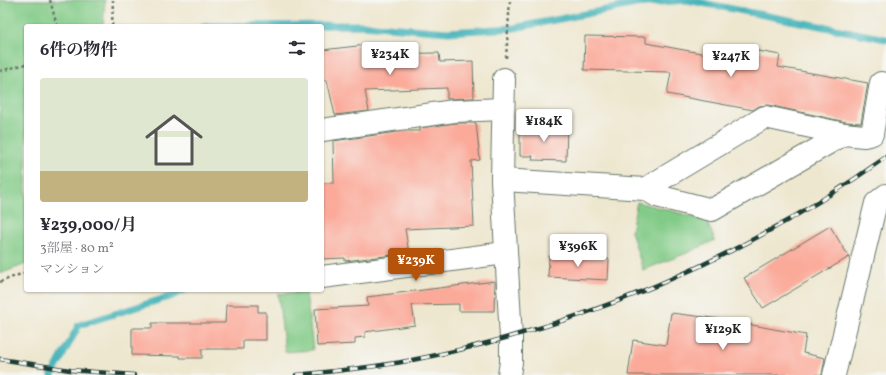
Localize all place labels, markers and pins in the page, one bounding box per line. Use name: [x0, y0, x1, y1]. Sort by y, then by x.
pin: ¥234K: [362, 42, 418, 76]
pin: ¥247K: [703, 44, 759, 78]
pin: ¥184K: [516, 109, 572, 143]
pin: ¥396K: [550, 234, 606, 268]
pin: ¥239K: [388, 248, 444, 282]
pin: ¥129K: [695, 317, 751, 351]

